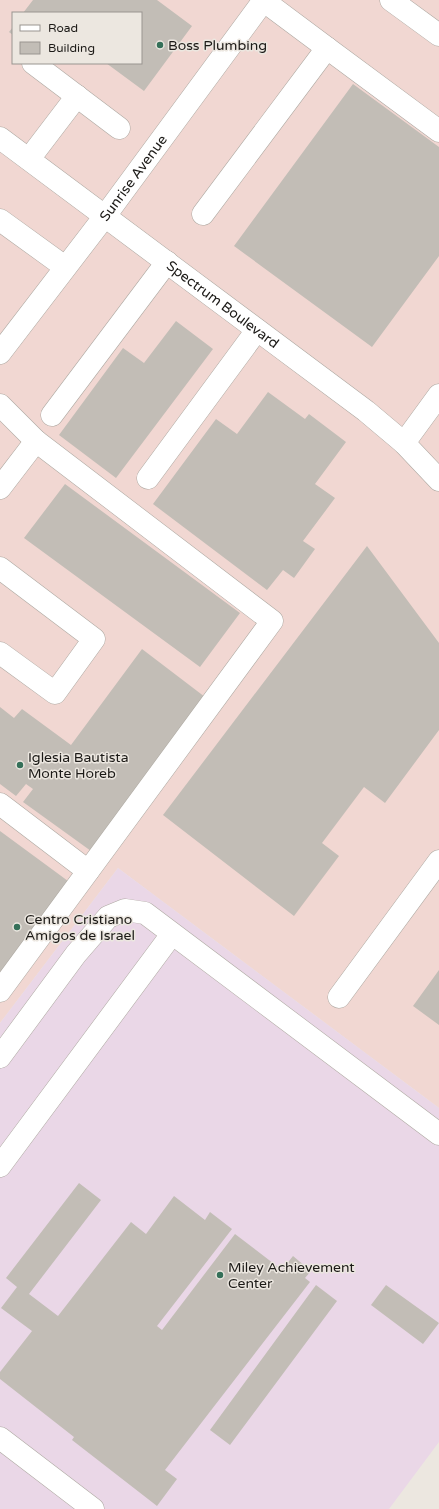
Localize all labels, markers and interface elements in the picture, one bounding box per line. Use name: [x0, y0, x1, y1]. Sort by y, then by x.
legend: [12, 12, 142, 64]
text: Road: [48, 21, 78, 35]
place label: Boss Plumbing: [168, 37, 267, 54]
marker: Boss Plumbing: [155, 40, 165, 50]
text: Building: [48, 41, 95, 55]
street label: Sunrise Avenue: [96, 131, 170, 224]
street label: Spectrum Boulevard: [163, 257, 282, 352]
place label: Iglesia Bautista Monte Horeb: [28, 749, 129, 782]
marker: Iglesia Bautista Monte Horeb: [15, 760, 25, 770]
place label: Centro Cristiano Amigos de Israel: [25, 911, 135, 944]
marker: Centro Cristiano Amigos de Israel: [12, 922, 22, 932]
place label: Miley Achievement Center: [228, 1259, 355, 1292]
marker: Miley Achievement Center: [215, 1270, 225, 1280]

